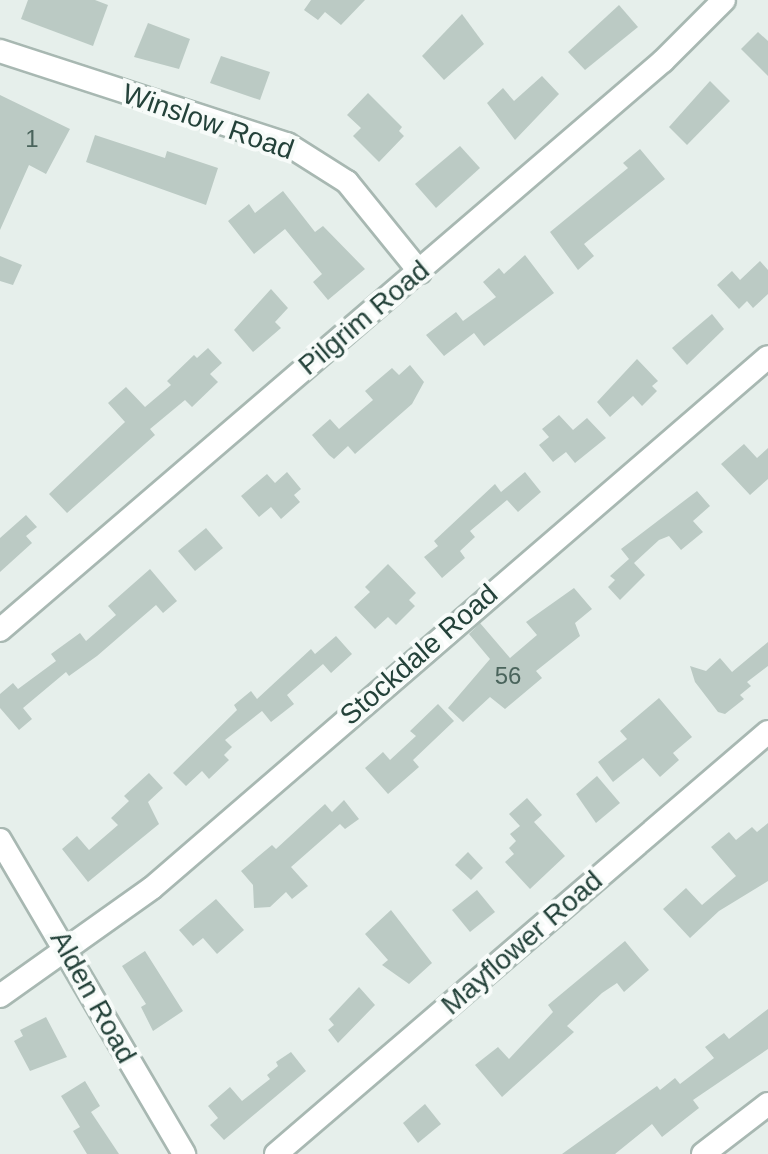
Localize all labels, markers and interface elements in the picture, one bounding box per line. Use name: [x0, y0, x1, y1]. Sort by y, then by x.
street label: Winslow Road: [118, 77, 298, 167]
house number: 1: [25, 125, 39, 153]
street label: Pilgrim Road: [292, 254, 436, 382]
street label: Stockdale Road: [333, 577, 505, 733]
house number: 56: [495, 662, 521, 690]
street label: Mayflower Road: [435, 864, 609, 1022]
street label: Alden Road: [43, 925, 143, 1069]

